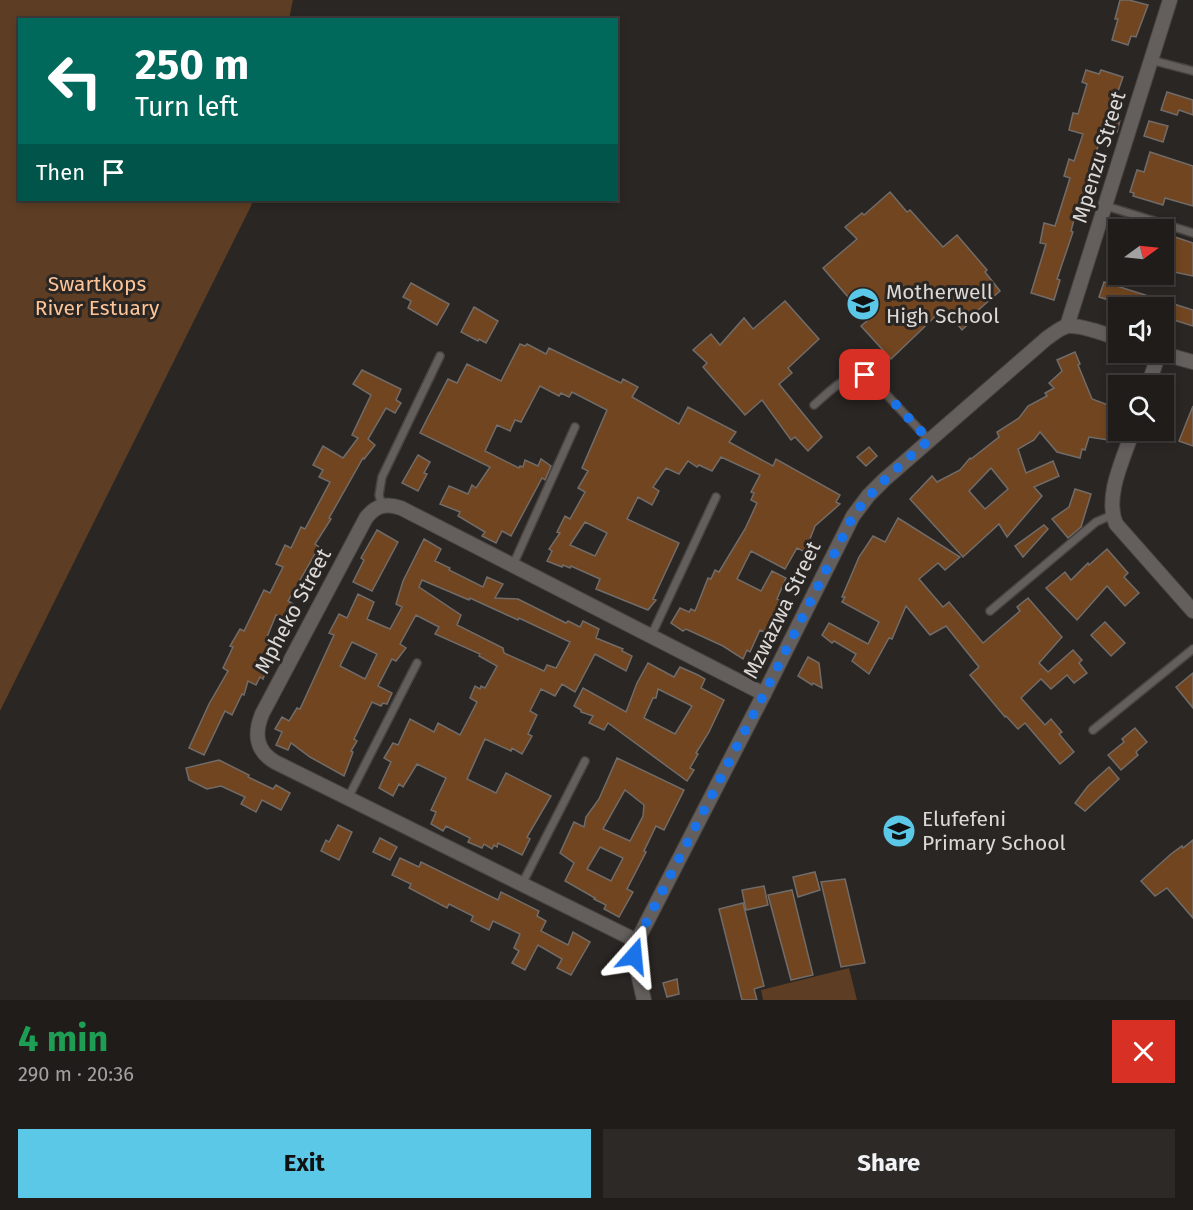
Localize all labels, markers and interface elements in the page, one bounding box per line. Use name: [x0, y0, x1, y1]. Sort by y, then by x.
text: 250 m: [135, 40, 249, 90]
icon: left: [36, 42, 114, 120]
street label: Mpenzu Street: [1067, 88, 1131, 226]
text: Turn left: [135, 91, 238, 123]
icon: arrive: [97, 156, 130, 189]
text: Then: [36, 159, 85, 186]
north arrow: [1108, 219, 1174, 285]
map controls: [1108, 219, 1174, 441]
park label: Swartkops River Estuary: [35, 271, 160, 321]
place label: Motherwell High School: [886, 279, 999, 329]
school or university icon: Motherwell High School: [845, 286, 881, 322]
button: sound: [1108, 297, 1174, 363]
pin: [839, 349, 890, 400]
icon: arrive: [848, 358, 881, 391]
button: search: [1108, 375, 1174, 441]
street label: Mzwazwa Street: [738, 537, 827, 683]
street label: Mpheko Street: [249, 544, 337, 678]
place label: Elufefeni Primary School: [922, 806, 1066, 856]
school or university icon: Elufefeni Primary School: [881, 813, 917, 849]
position arrow: [602, 924, 666, 988]
text: 4 min: [18, 1017, 108, 1061]
button: close: [1112, 1020, 1175, 1083]
text: 290 m · 20:36: [18, 1062, 134, 1086]
button: Exit: [18, 1129, 591, 1198]
button: Share: [603, 1129, 1175, 1198]

